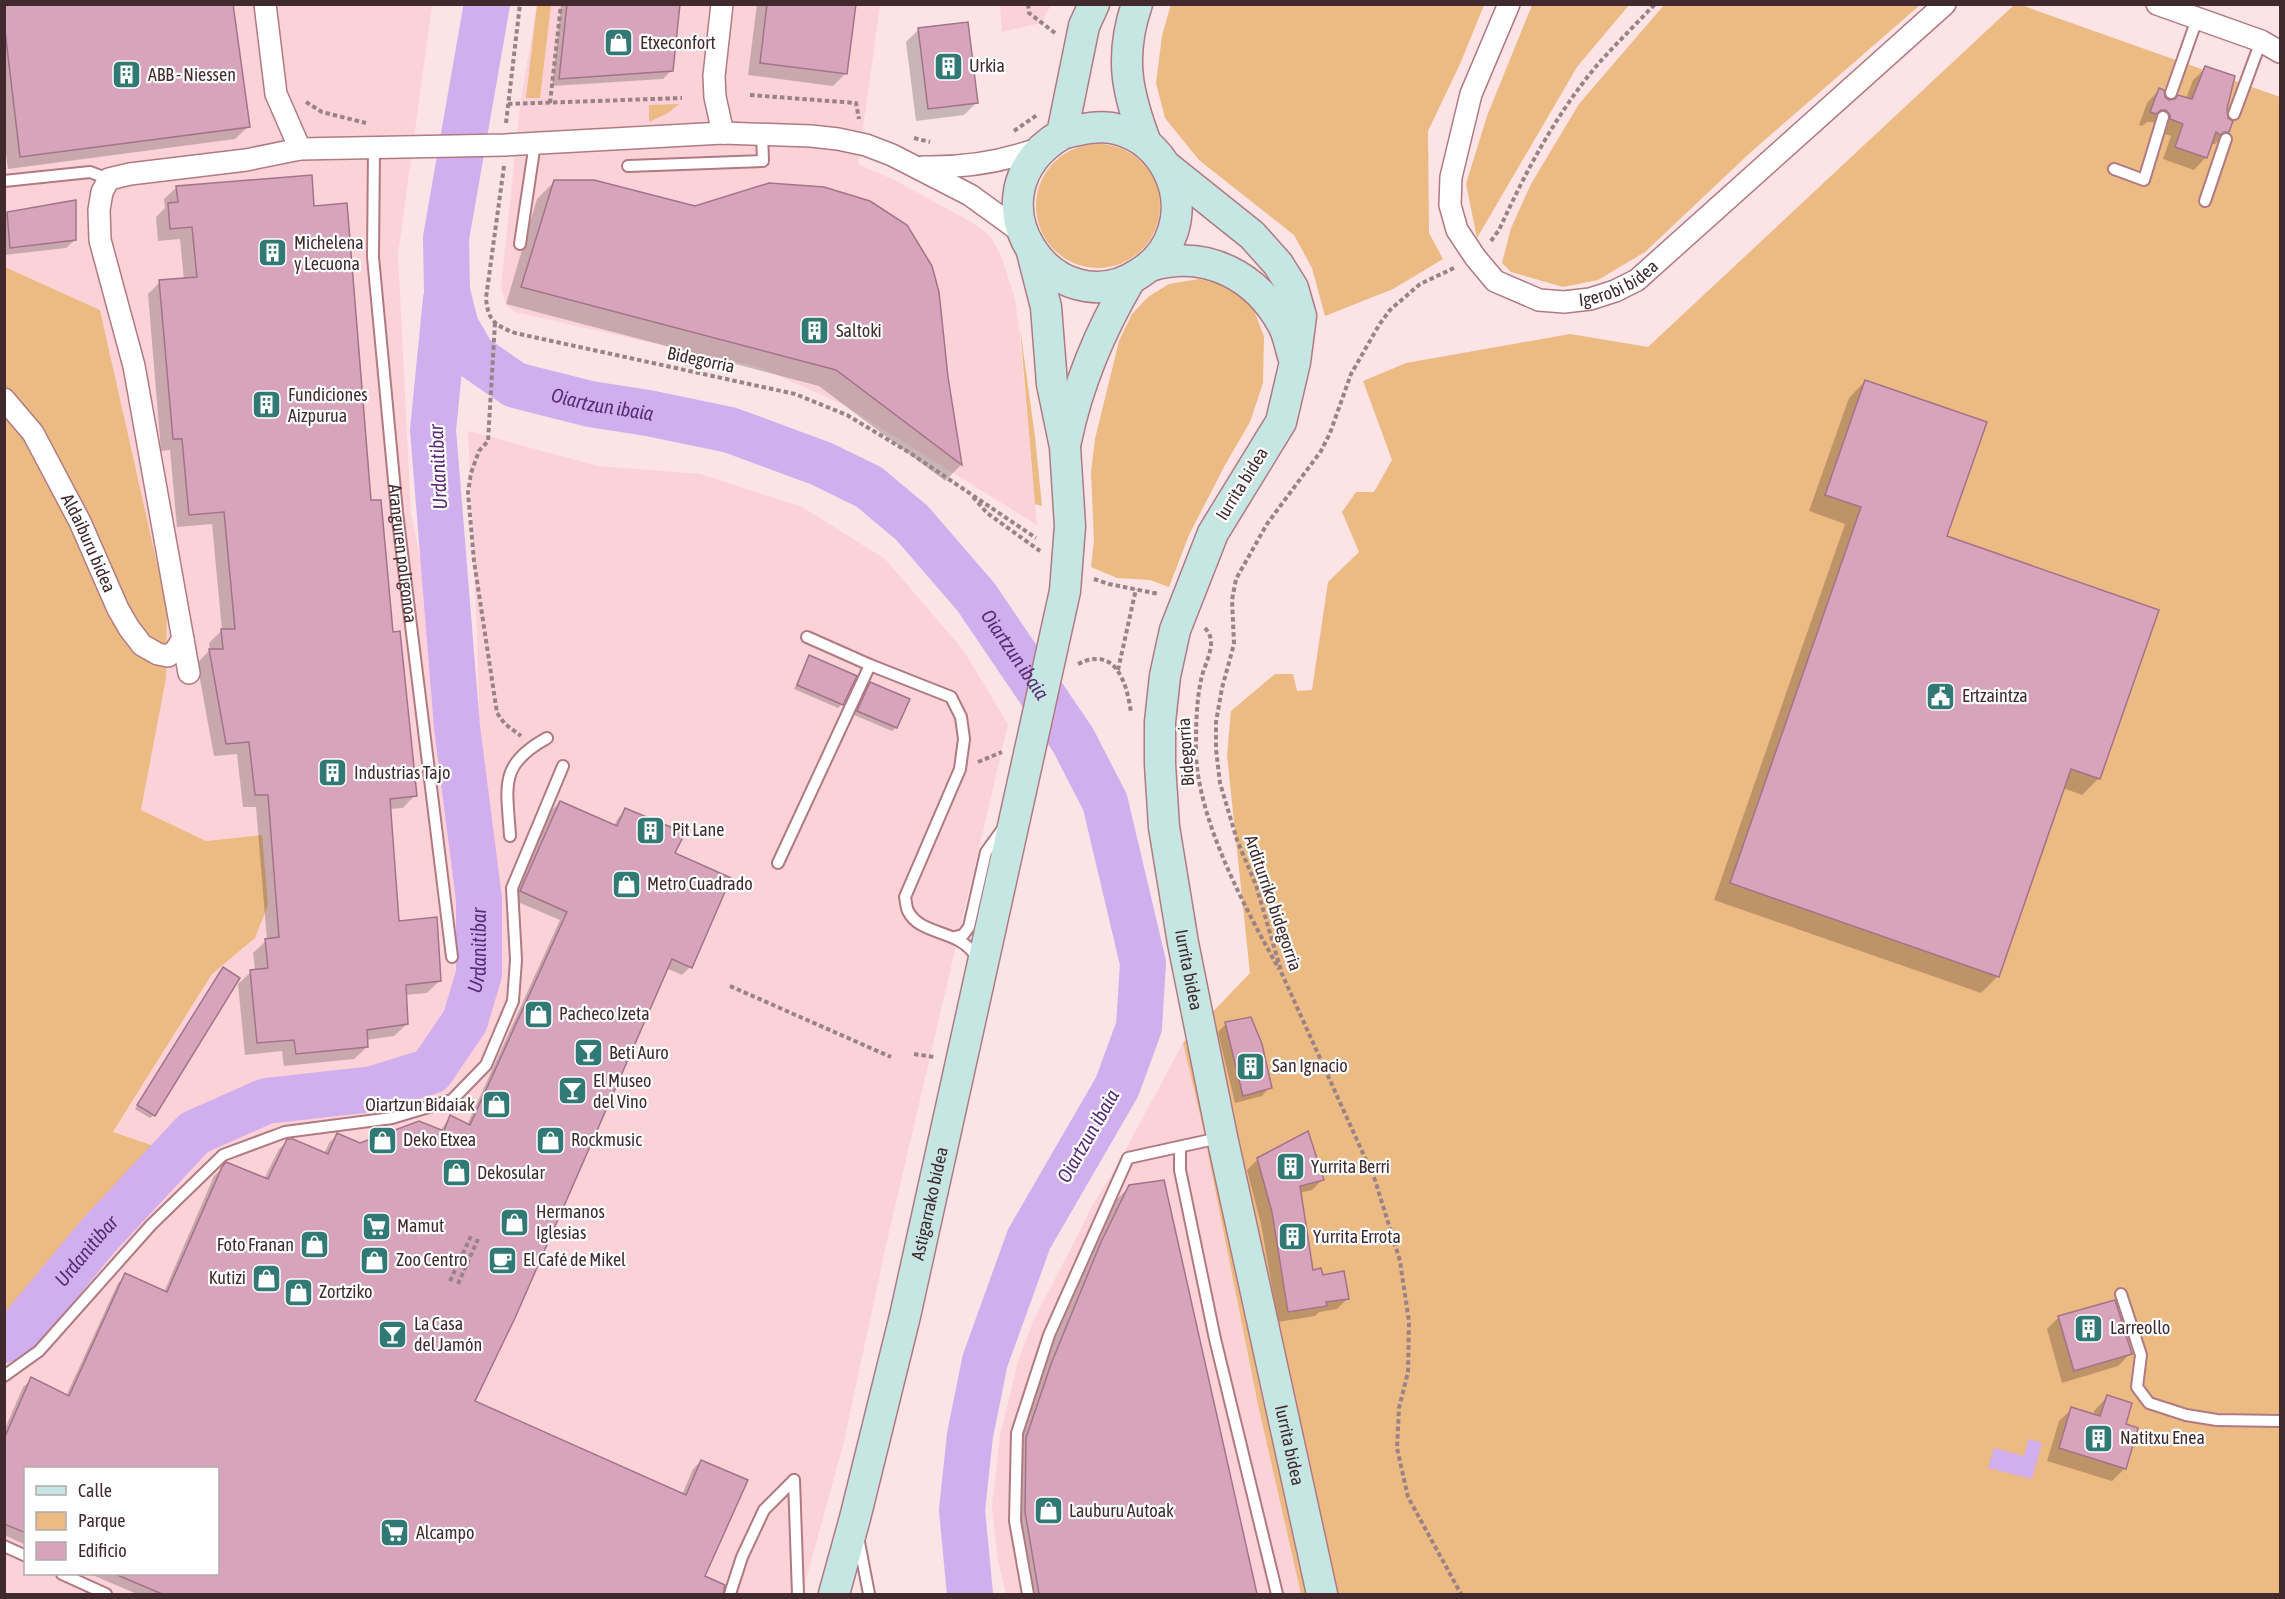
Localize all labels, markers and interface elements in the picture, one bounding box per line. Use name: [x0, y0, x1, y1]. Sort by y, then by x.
shop icon: Etxeconfort: [603, 27, 635, 59]
place label: Etxeconfort: [640, 32, 716, 53]
building icon: Urkia: [932, 50, 964, 82]
place label: Urkia: [969, 55, 1005, 76]
building icon: ABB - Niessen: [111, 59, 143, 91]
place label: ABB - Niessen: [148, 64, 236, 85]
place label: Michelena y Lecuona: [294, 232, 364, 274]
building icon: Michelena y Lecuona: [257, 237, 289, 269]
street label: Igerobi bidea: [1577, 255, 1662, 310]
building icon: Saltoki: [799, 315, 831, 347]
place label: Saltoki: [836, 320, 882, 341]
street label: Bidegorria: [665, 342, 737, 377]
water label: Oiartzun ibaia: [549, 383, 656, 425]
place label: Fundiciones Aizpurua: [288, 384, 368, 426]
building icon: Fundiciones Aizpurua: [251, 389, 283, 421]
water label: Urdanitibar: [424, 423, 451, 510]
street label: Iurrita bidea: [1211, 443, 1272, 524]
street label: Aranguren poligonoa: [384, 483, 422, 624]
street label: Aldaiburu bidea: [57, 490, 120, 595]
water label: Oiartzun ibaia: [977, 605, 1054, 704]
public building icon: Ertzaintza: [1925, 680, 1957, 712]
place label: Ertzaintza: [1962, 685, 2028, 706]
street label: Bidegorria: [1173, 717, 1198, 787]
building icon: Industrias Tajo: [317, 757, 349, 789]
place label: Industrias Tajo: [354, 762, 450, 783]
building icon: Pit Lane: [635, 814, 667, 846]
place label: Pit Lane: [672, 819, 725, 840]
street label: Arditurriko bidegorria: [1240, 832, 1307, 974]
shop icon: Metro Cuadrado: [610, 868, 642, 900]
place label: Metro Cuadrado: [647, 873, 753, 894]
water label: Urdanitibar: [462, 907, 490, 995]
street label: Iurrita bidea: [1171, 928, 1207, 1012]
shop icon: Pacheco Izeta: [522, 998, 554, 1030]
place label: Pacheco Izeta: [559, 1003, 650, 1024]
bar icon: Beti Auro: [572, 1037, 604, 1069]
place label: Beti Auro: [609, 1042, 669, 1063]
building icon: San Ignacio: [1235, 1050, 1267, 1082]
place label: San Ignacio: [1272, 1055, 1348, 1076]
place label: El Museo del Vino: [593, 1070, 652, 1112]
bar icon: El Museo del Vino: [556, 1075, 588, 1107]
water label: Oiartzun ibaia: [1052, 1085, 1123, 1186]
shop icon: Oiartzun Bidaiak: [480, 1089, 512, 1121]
place label: Oiartzun Bidaiak: [365, 1094, 475, 1115]
shop icon: Deko Etxea: [366, 1124, 398, 1156]
shop icon: Rockmusic: [534, 1124, 566, 1156]
place label: Deko Etxea: [403, 1129, 476, 1150]
place label: Rockmusic: [571, 1129, 642, 1150]
street label: Astigarrako bidea: [907, 1145, 952, 1262]
building icon: Yurrita Berri: [1274, 1151, 1306, 1183]
place label: Yurrita Berri: [1311, 1156, 1390, 1177]
shop icon: Dekosular: [440, 1157, 472, 1189]
place label: Dekosular: [477, 1162, 545, 1183]
place label: Hermanos Iglesias: [536, 1201, 605, 1243]
shop icon: Hermanos Iglesias: [499, 1206, 531, 1238]
water label: Urdanitibar: [50, 1210, 123, 1291]
supermarket icon: Mamut: [360, 1210, 392, 1242]
place label: Mamut: [397, 1215, 444, 1236]
building icon: Yurrita Errota: [1276, 1221, 1308, 1253]
place label: Yurrita Errota: [1313, 1226, 1401, 1247]
shop icon: Foto Franan: [299, 1229, 331, 1261]
place label: Foto Franan: [217, 1234, 294, 1255]
shop icon: Zoo Centro: [359, 1244, 391, 1276]
cafe icon: El Café de Mikel: [486, 1244, 518, 1276]
place label: Zoo Centro: [396, 1249, 467, 1270]
place label: El Café de Mikel: [523, 1249, 626, 1270]
shop icon: Kutizi: [251, 1262, 283, 1294]
place label: Kutizi: [209, 1267, 246, 1288]
shop icon: Zortziko: [282, 1276, 314, 1308]
place label: Zortziko: [319, 1281, 373, 1302]
building icon: Larreollo: [2073, 1312, 2105, 1344]
place label: La Casa del Jamón: [414, 1313, 482, 1355]
place label: Larreollo: [2110, 1317, 2170, 1338]
bar icon: La Casa del Jamón: [377, 1318, 409, 1350]
street label: Iurrita bidea: [1271, 1403, 1309, 1487]
building icon: Natitxu Enea: [2083, 1422, 2115, 1454]
place label: Natitxu Enea: [2120, 1427, 2205, 1448]
legend: [24, 1467, 219, 1575]
text: Calle: [78, 1480, 112, 1501]
shop icon: Lauburu Autoak: [1032, 1495, 1064, 1527]
place label: Lauburu Autoak: [1069, 1500, 1174, 1521]
text: Parque: [78, 1510, 126, 1531]
supermarket icon: Alcampo: [379, 1517, 411, 1549]
place label: Alcampo: [416, 1522, 474, 1543]
text: Edificio: [78, 1540, 127, 1561]

